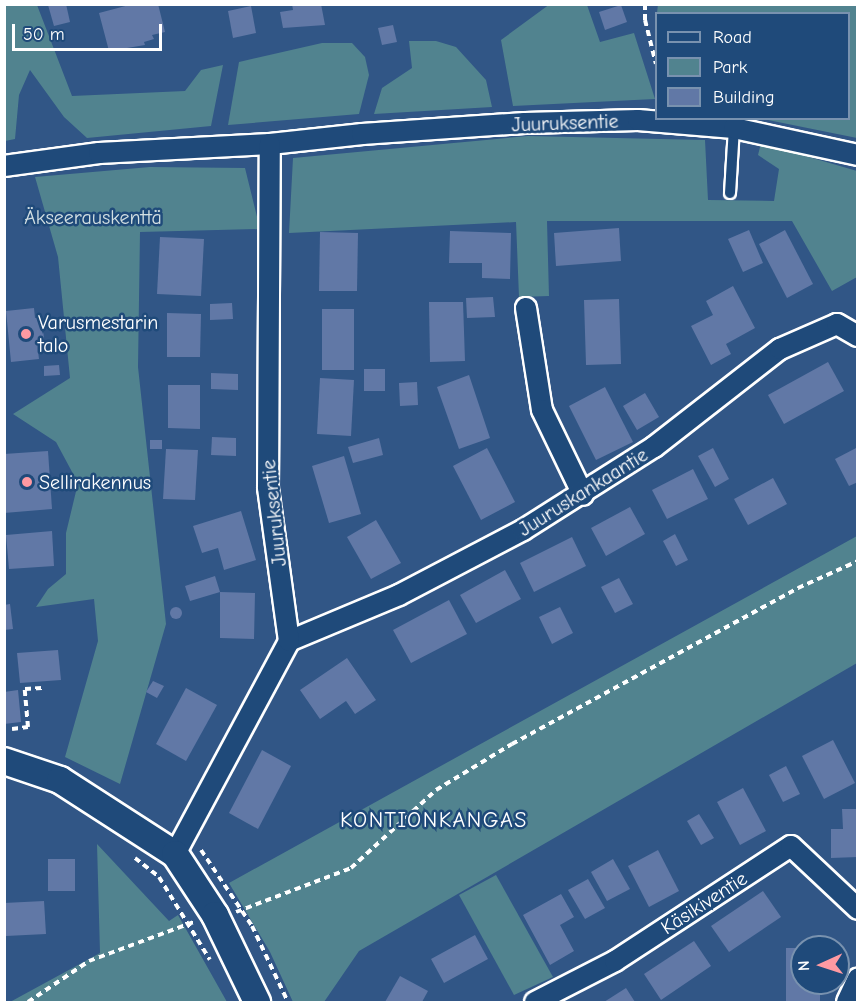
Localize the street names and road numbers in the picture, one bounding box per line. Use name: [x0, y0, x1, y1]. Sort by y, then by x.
street label: Juuruksentie: [511, 109, 619, 137]
street label: Juuruskankaantie: [514, 443, 652, 541]
street label: Juuruksentie: [256, 459, 292, 567]
street label: Käsikiventie: [656, 866, 752, 940]

